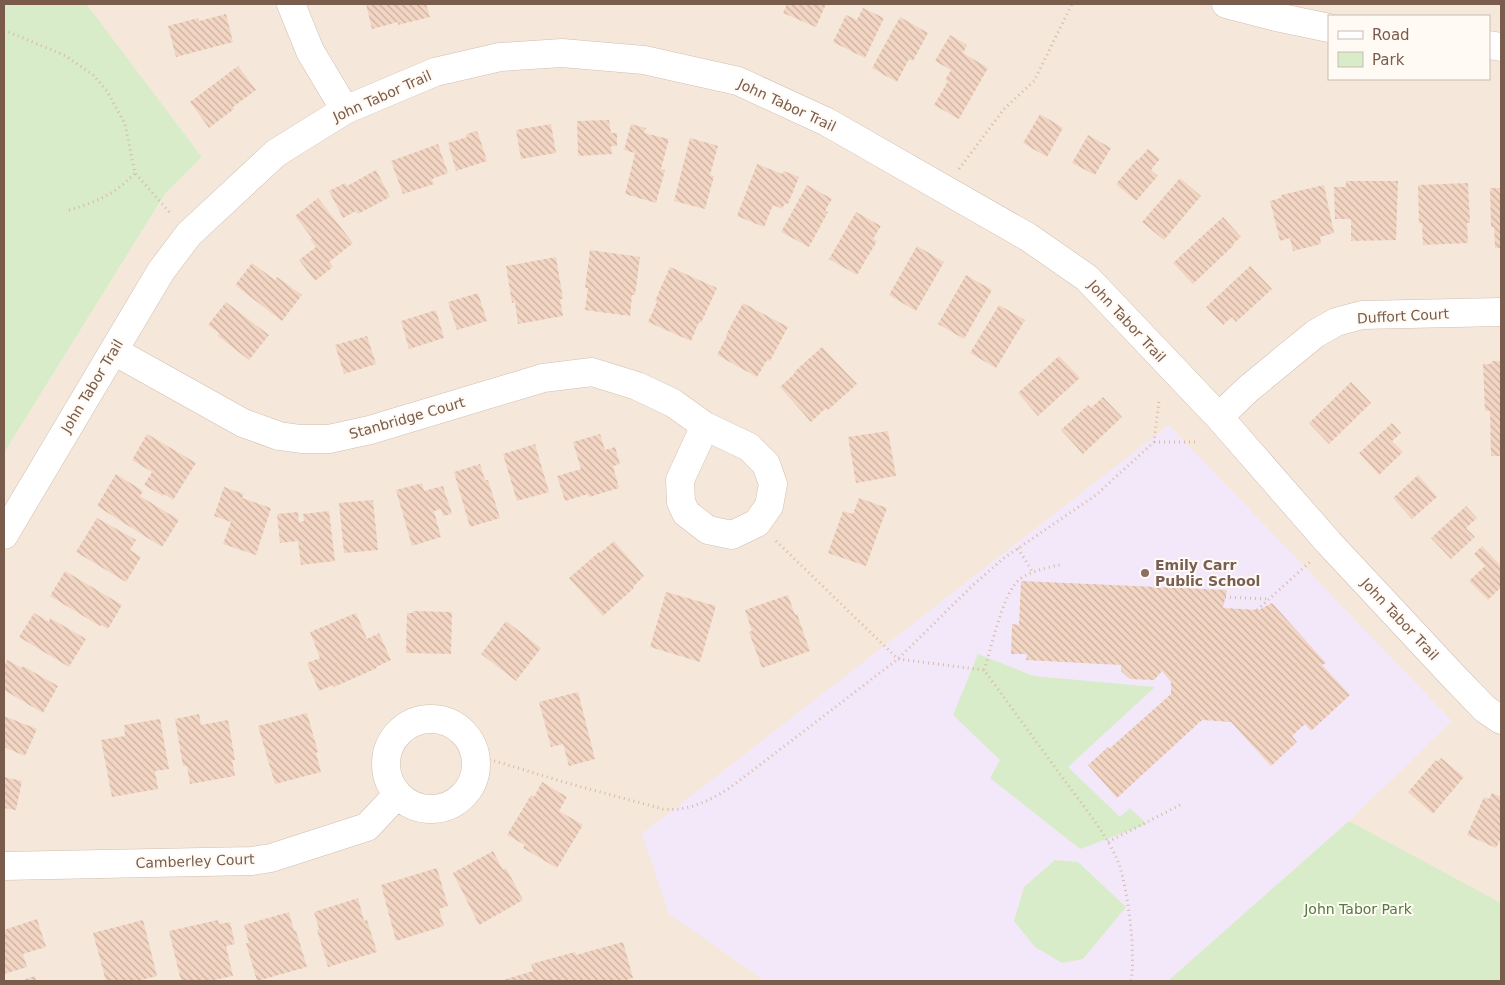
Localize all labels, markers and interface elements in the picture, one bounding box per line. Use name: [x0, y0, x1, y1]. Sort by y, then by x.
legend: [1328, 15, 1490, 80]
text: Road: [1372, 26, 1410, 44]
text: Park: [1372, 51, 1405, 69]
street label: John Tabor Trail: [329, 67, 434, 125]
street label: John Tabor Trail: [735, 75, 838, 135]
street label: John Tabor Trail: [1084, 276, 1169, 365]
street label: Duffort Court: [1357, 306, 1450, 326]
street label: John Tabor Trail: [57, 336, 126, 436]
street label: Stanbridge Court: [347, 394, 467, 442]
place label: Emily Carr Public School: [1155, 557, 1260, 589]
marker: Emily Carr Public School: [1139, 567, 1151, 579]
street label: John Tabor Trail: [1357, 574, 1442, 663]
street label: Camberley Court: [135, 851, 255, 871]
park label: John Tabor Park: [1303, 901, 1413, 917]

